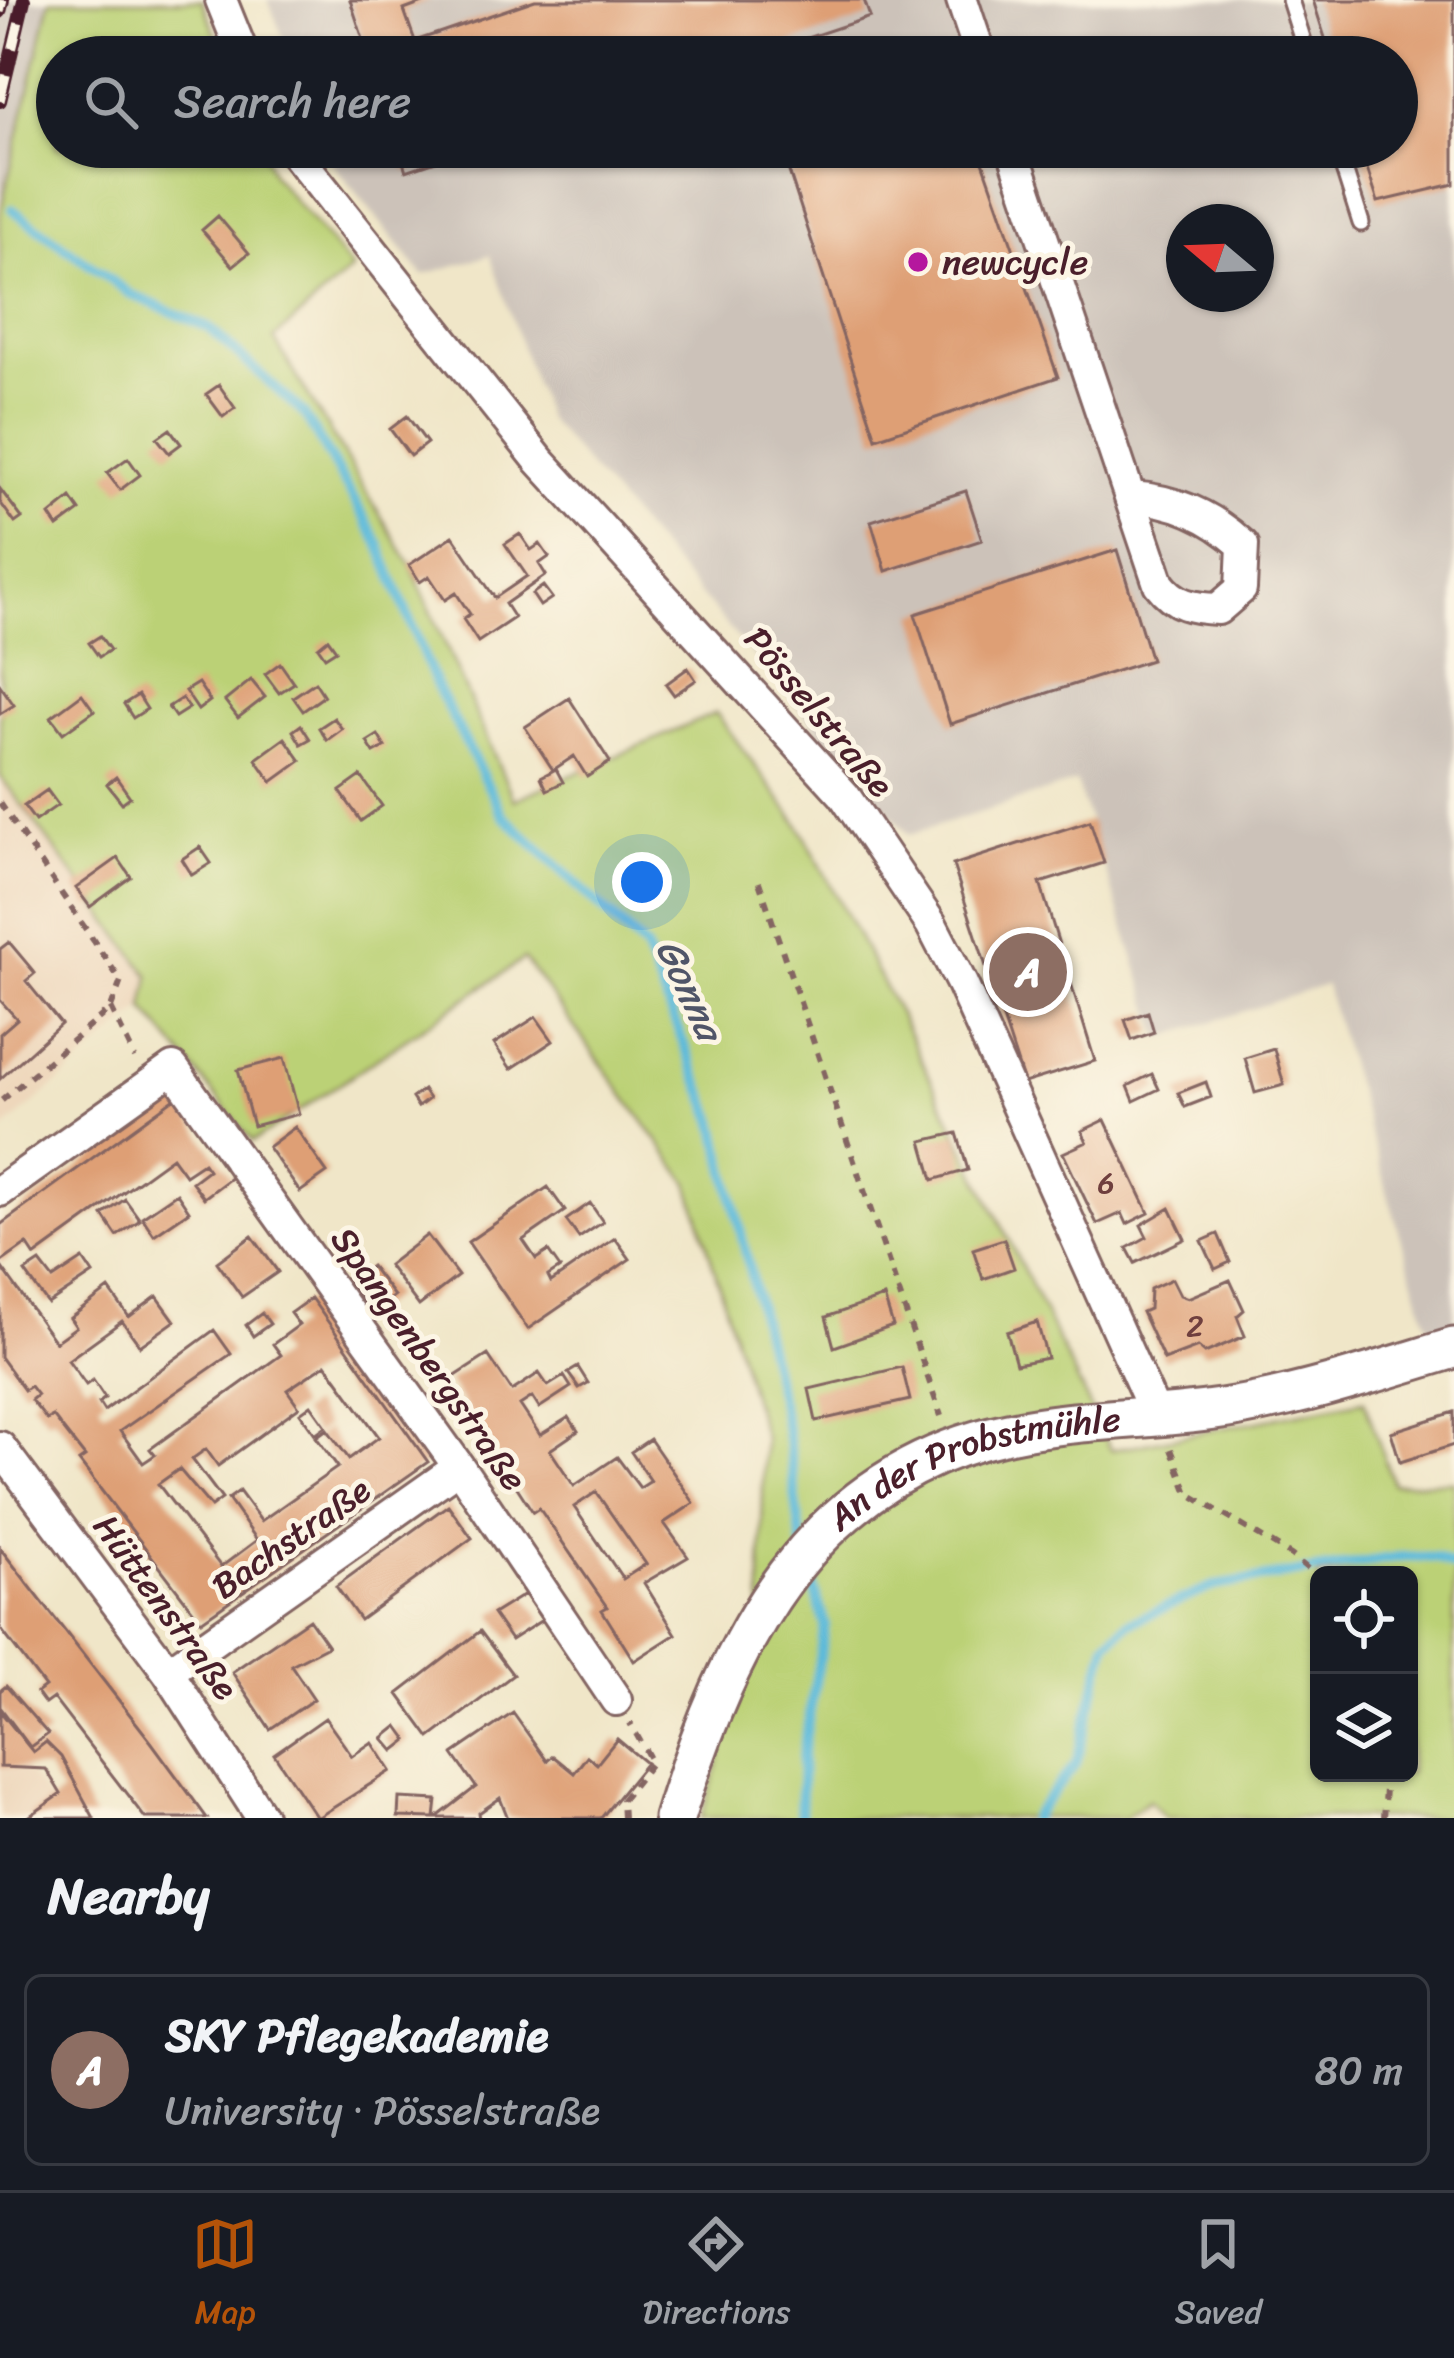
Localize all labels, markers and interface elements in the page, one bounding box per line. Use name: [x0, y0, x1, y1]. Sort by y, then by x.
search box: [36, 36, 1418, 168]
text: Search here: [174, 62, 411, 142]
icon: search: [78, 69, 144, 135]
north arrow: [1166, 204, 1274, 312]
place label: newcycle: [942, 230, 1088, 294]
marker: newcycle: [905, 249, 931, 275]
street label: Pösselstraße: [727, 611, 911, 813]
your location: [612, 852, 672, 912]
water label: Gonna: [636, 927, 745, 1055]
pin: A: [989, 927, 1067, 1017]
house number: 6: [1097, 1156, 1115, 1210]
street label: Spangenbergstraße: [313, 1213, 545, 1505]
house number: 2: [1186, 1299, 1204, 1353]
street label: An der Probstmühle: [811, 1387, 1123, 1548]
street label: Bachstraße: [198, 1459, 384, 1617]
street label: Hüttenstraße: [76, 1500, 256, 1714]
map controls: [1310, 1566, 1418, 1782]
button: locate: [1310, 1566, 1418, 1674]
button: layers: [1310, 1674, 1418, 1782]
text: Nearby: [48, 1851, 209, 1941]
text: SKY Pflegekademie: [165, 1996, 548, 2076]
text: A: [77, 2036, 103, 2105]
text: 80 m: [1315, 2036, 1403, 2105]
text: University · Pösselstraße: [165, 2076, 600, 2145]
tab: Map: [192, 2211, 258, 2341]
tab: Directions: [643, 2211, 790, 2341]
tab: Saved: [1175, 2211, 1262, 2341]

